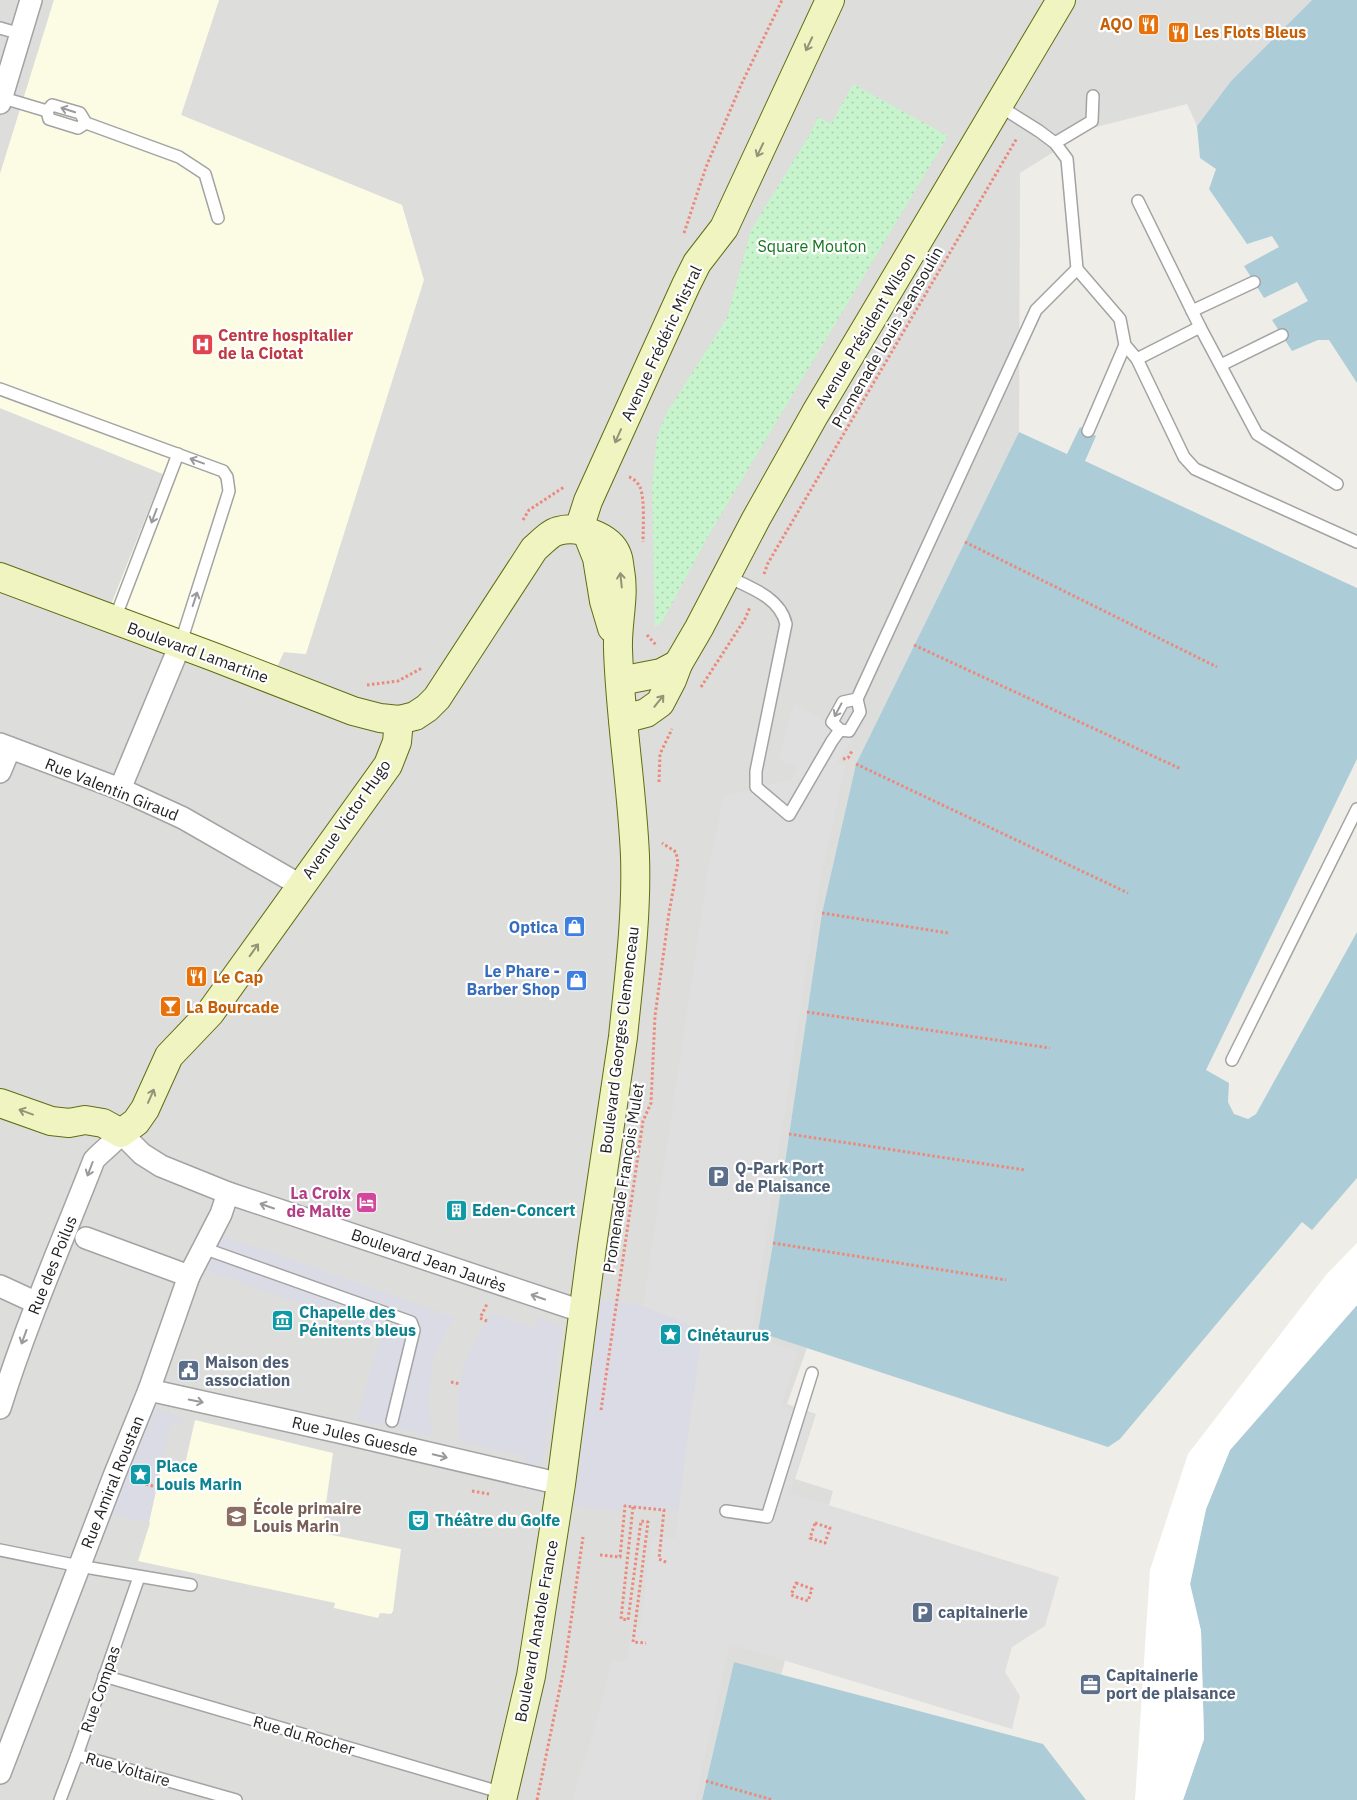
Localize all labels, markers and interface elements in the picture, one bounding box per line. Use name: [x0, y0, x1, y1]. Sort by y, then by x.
restaurant icon: AQO: [1137, 12, 1161, 36]
place label: AQO: [1100, 14, 1133, 34]
restaurant icon: Les Flots Bleus: [1166, 20, 1190, 44]
place label: Les Flots Bleus: [1194, 22, 1306, 42]
one-way arrow: [804, 36, 813, 51]
one-way arrow: [60, 104, 76, 114]
one-way arrow: [754, 142, 764, 157]
park label: Square Mouton: [757, 236, 867, 256]
street label: Promenade Louis Jeansoulin: [827, 243, 947, 431]
street label: Avenue Président Wilson: [811, 249, 919, 411]
street label: Avenue Frédéric Mistral: [616, 262, 706, 424]
place label: Centre hospitalier de la Ciotat: [218, 325, 354, 363]
hospital icon: Centre hospitalier de la Ciotat: [190, 332, 214, 356]
one-way arrow: [613, 428, 623, 443]
one-way arrow: [190, 456, 205, 465]
one-way arrow: [149, 508, 158, 523]
one-way arrow: [616, 572, 626, 588]
one-way arrow: [190, 591, 200, 607]
street label: Boulevard Lamartine: [125, 617, 272, 687]
one-way arrow: [654, 695, 665, 708]
one-way arrow: [833, 703, 843, 717]
street label: Rue Valentin Giraud: [42, 753, 182, 825]
street label: Avenue Victor Hugo: [297, 756, 395, 882]
shop icon: Optica: [562, 915, 586, 939]
place label: Optica: [509, 917, 558, 937]
street label: Boulevard Georges Clemenceau: [595, 925, 643, 1155]
one-way arrow: [249, 943, 259, 957]
place label: Le Phare - Barber Shop: [467, 961, 560, 999]
restaurant icon: Le Cap: [185, 965, 209, 989]
place label: Le Cap: [213, 967, 264, 987]
shop icon: Le Phare - Barber Shop: [564, 968, 588, 992]
bar icon: La Bourcade: [158, 995, 182, 1019]
place label: La Bourcade: [186, 997, 279, 1017]
street label: Promenade François Mulet: [598, 1082, 648, 1274]
one-way arrow: [147, 1089, 157, 1104]
one-way arrow: [18, 1107, 34, 1116]
place label: Q-Park Port de Plaisance: [735, 1158, 830, 1196]
one-way arrow: [85, 1161, 94, 1176]
parking icon: Q-Park Port de Plaisance: [707, 1165, 731, 1189]
place label: La Croix de Malte: [286, 1183, 351, 1221]
hotel icon: La Croix de Malte: [355, 1190, 379, 1214]
building icon: Eden-Concert: [444, 1198, 468, 1222]
place label: Eden-Concert: [472, 1200, 575, 1220]
one-way arrow: [260, 1201, 276, 1210]
street label: Rue des Poilus: [23, 1213, 81, 1317]
street label: Boulevard Jean Jaurès: [349, 1224, 509, 1296]
one-way arrow: [530, 1292, 546, 1301]
place label: Chapelle des Pénitents bleus: [299, 1302, 416, 1340]
museum icon: Chapelle des Pénitents bleus: [271, 1309, 295, 1333]
place icon: Cinétaurus: [659, 1323, 683, 1347]
place label: Cinétaurus: [687, 1325, 769, 1345]
one-way arrow: [19, 1329, 28, 1344]
place label: Maison des association: [205, 1352, 290, 1390]
public building icon: Maison des association: [177, 1359, 201, 1383]
one-way arrow: [188, 1397, 204, 1406]
street label: Rue Jules Guesde: [290, 1412, 420, 1460]
street label: Rue Amiral Roustan: [76, 1413, 148, 1551]
one-way arrow: [432, 1452, 448, 1461]
place label: Place Louis Marin: [156, 1456, 242, 1494]
place icon: Place Louis Marin: [128, 1463, 152, 1487]
place label: École primaire Louis Marin: [253, 1497, 362, 1536]
school or university icon: École primaire Louis Marin: [225, 1505, 249, 1529]
theatre icon: Théâtre du Golfe: [407, 1508, 431, 1532]
place label: Théâtre du Golfe: [435, 1510, 560, 1530]
street label: Boulevard Anatole France: [510, 1538, 562, 1724]
parking icon: capitainerie: [910, 1600, 934, 1624]
place label: capitainerie: [938, 1602, 1028, 1622]
street label: Rue Compas: [76, 1643, 124, 1735]
place label: Capitainerie port de plaisance: [1106, 1665, 1236, 1703]
office icon: Capitainerie port de plaisance: [1078, 1672, 1102, 1696]
street label: Rue du Rocher: [251, 1711, 357, 1759]
street label: Rue Voltaire: [83, 1747, 173, 1791]

